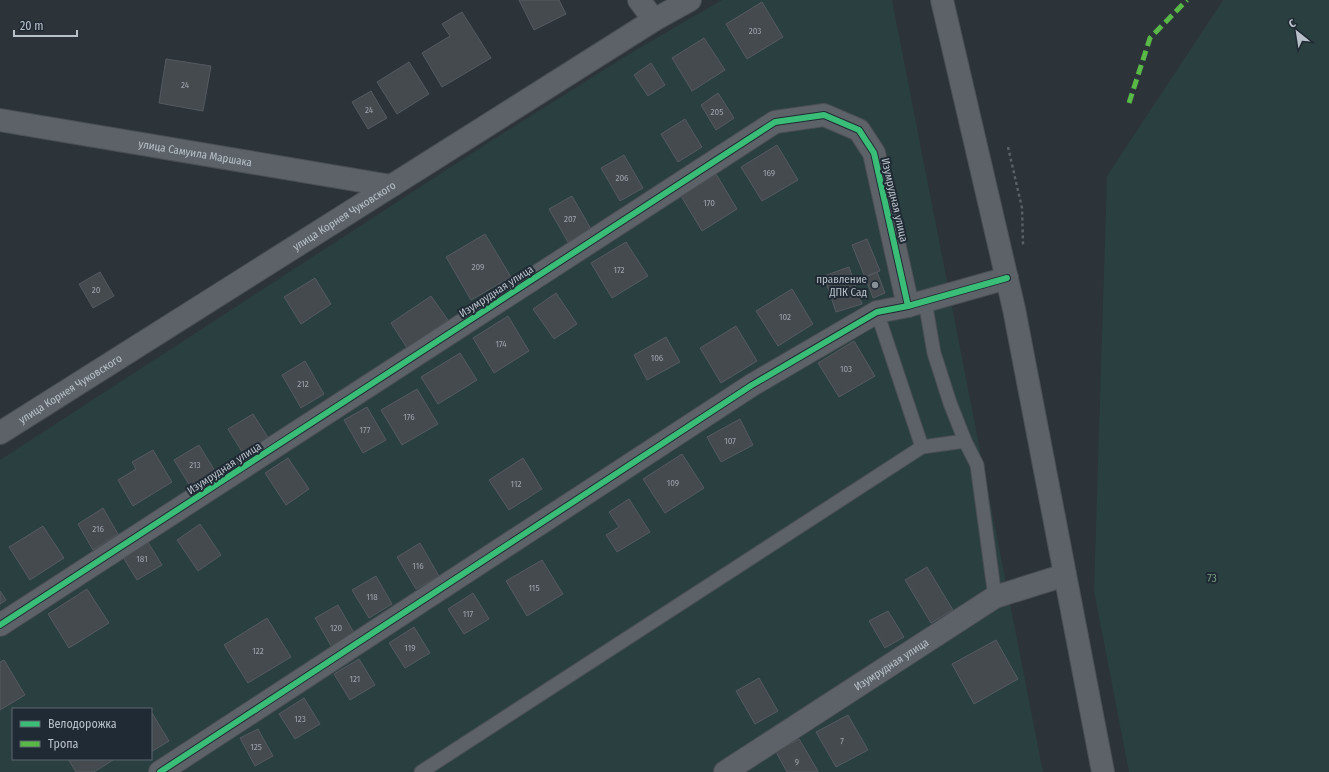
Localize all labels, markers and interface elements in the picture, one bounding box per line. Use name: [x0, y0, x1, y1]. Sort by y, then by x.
scale bar: [14, 12, 77, 38]
north arrow: [1277, 12, 1317, 52]
text: С: [1287, 17, 1298, 31]
text: 20 m: [20, 19, 44, 33]
house number: 203: [749, 26, 761, 36]
house number: 24: [181, 80, 190, 90]
house number: 24: [365, 105, 374, 115]
house number: 205: [711, 107, 723, 117]
street label: улица Самуила Маршака: [137, 137, 253, 169]
street label: Изумрудная улица: [879, 157, 911, 243]
house number: 169: [763, 168, 775, 178]
house number: 206: [615, 173, 629, 183]
street label: улица Корнея Чуковского: [290, 179, 399, 254]
house number: 170: [703, 198, 715, 208]
house number: 207: [564, 214, 576, 224]
house number: 209: [472, 262, 484, 272]
street label: Изумрудная улица: [457, 263, 536, 320]
house number: 172: [613, 265, 625, 275]
place label: правление ДПК Сад: [816, 273, 867, 299]
marker: правление ДПК Сад: [870, 280, 880, 290]
house number: 20: [92, 285, 101, 295]
house number: 102: [779, 312, 791, 322]
house number: 174: [495, 339, 507, 349]
street label: улица Корнея Чуковского: [16, 352, 125, 427]
house number: 106: [651, 353, 664, 363]
house number: 103: [840, 364, 852, 374]
house number: 212: [297, 379, 309, 389]
house number: 176: [403, 412, 415, 422]
house number: 177: [360, 425, 371, 435]
house number: 107: [724, 436, 736, 446]
street label: Изумрудная улица: [185, 440, 264, 497]
house number: 213: [189, 460, 201, 470]
house number: 109: [667, 478, 679, 488]
house number: 112: [511, 479, 521, 489]
house number: 216: [92, 524, 104, 534]
house number: 181: [136, 554, 148, 564]
house number: 116: [412, 561, 424, 571]
park label: 73: [1207, 572, 1217, 585]
house number: 115: [528, 583, 540, 593]
house number: 118: [366, 592, 378, 602]
house number: 117: [463, 609, 474, 619]
house number: 120: [330, 623, 342, 633]
street label: Изумрудная улица: [852, 636, 931, 694]
house number: 119: [404, 643, 416, 653]
house number: 122: [252, 646, 264, 656]
house number: 121: [350, 674, 360, 684]
legend: [12, 708, 152, 760]
house number: 123: [294, 714, 306, 724]
text: Велодорожка: [48, 717, 117, 731]
house number: 7: [840, 736, 844, 746]
text: Тропа: [48, 737, 79, 751]
house number: 125: [250, 742, 262, 752]
house number: 9: [795, 757, 799, 767]

